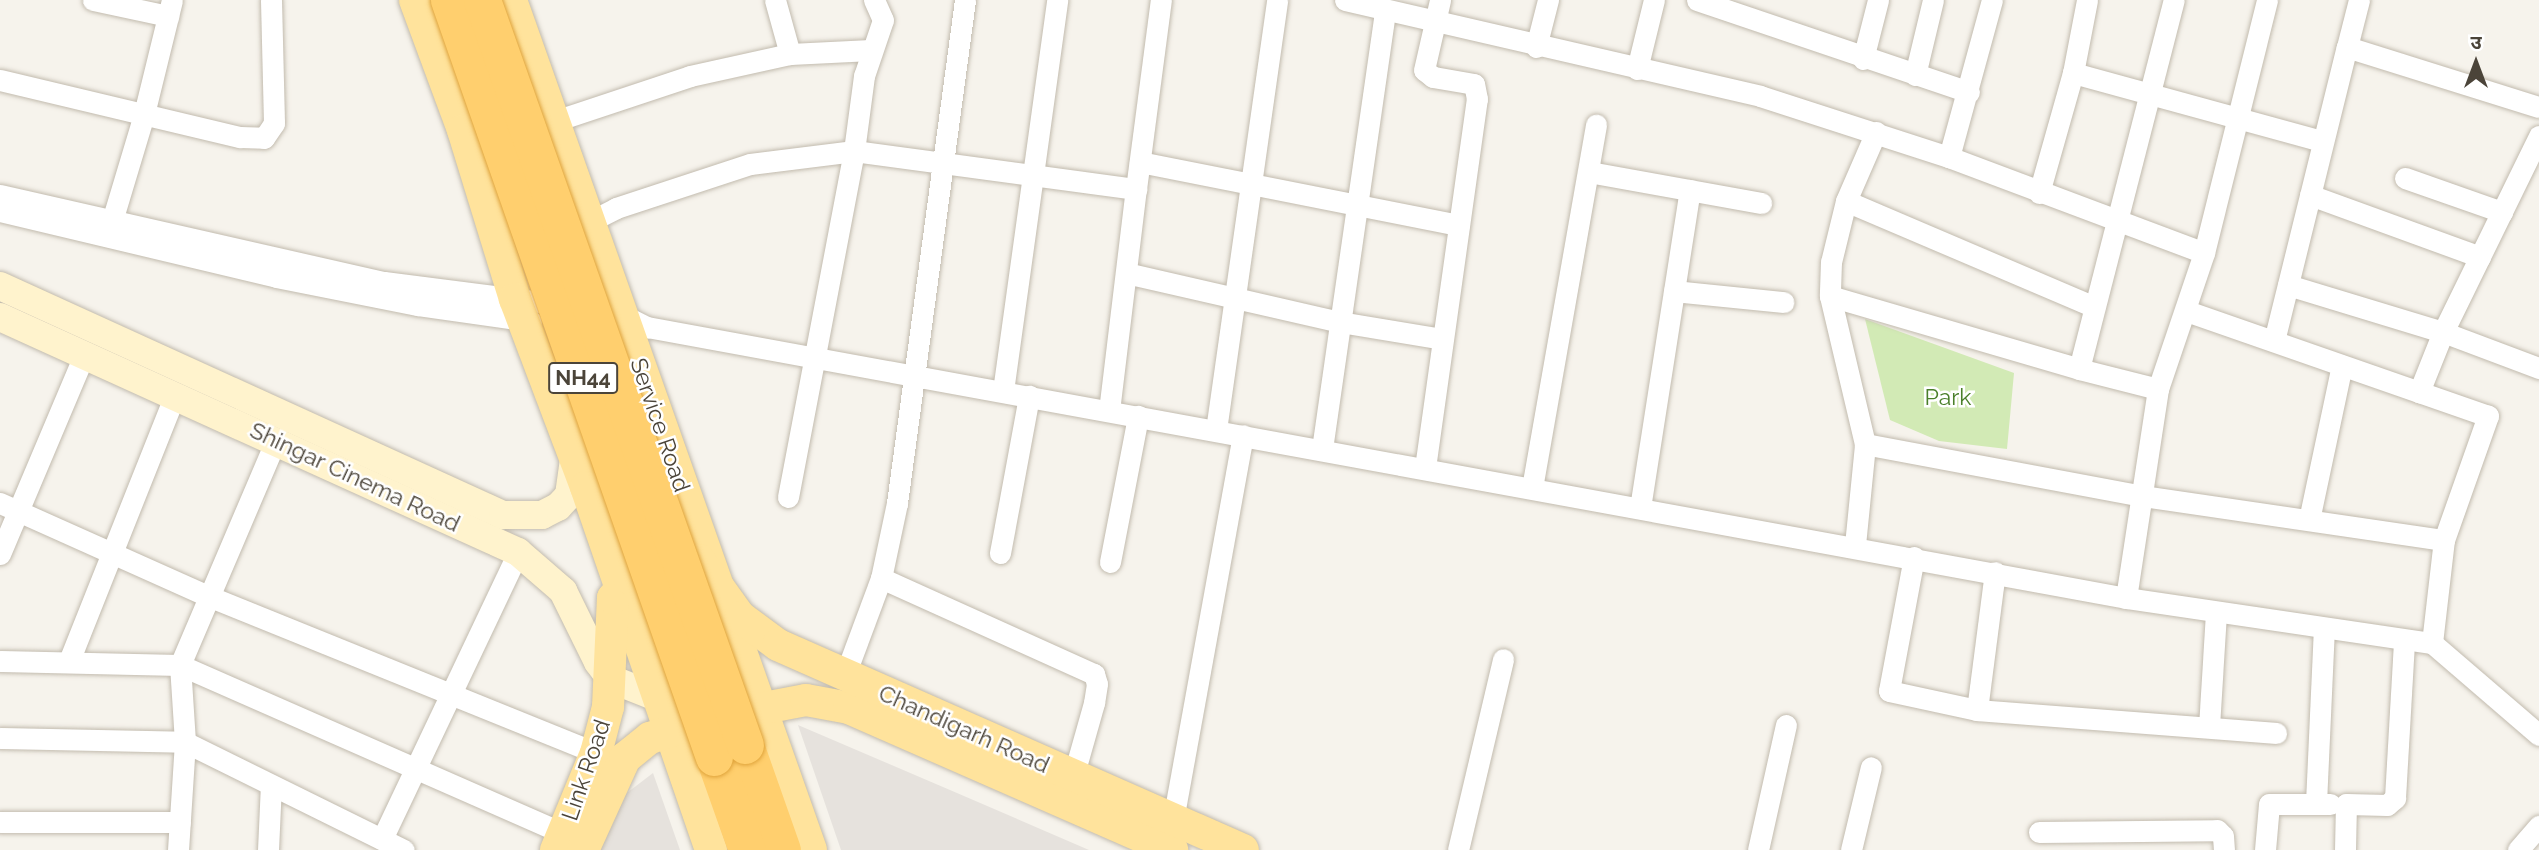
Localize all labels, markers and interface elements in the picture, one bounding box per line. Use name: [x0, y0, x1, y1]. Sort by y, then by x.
north arrow: [2441, 28, 2511, 98]
text: उ: [2470, 31, 2482, 53]
street label: Service Road: [624, 354, 696, 496]
road number: NH44: [548, 360, 618, 396]
park label: Park: [1925, 383, 1971, 411]
street label: Shingar Cinema Road: [245, 416, 465, 538]
street label: Chandigarh Road: [874, 679, 1054, 779]
street label: Link Road: [556, 716, 616, 824]

